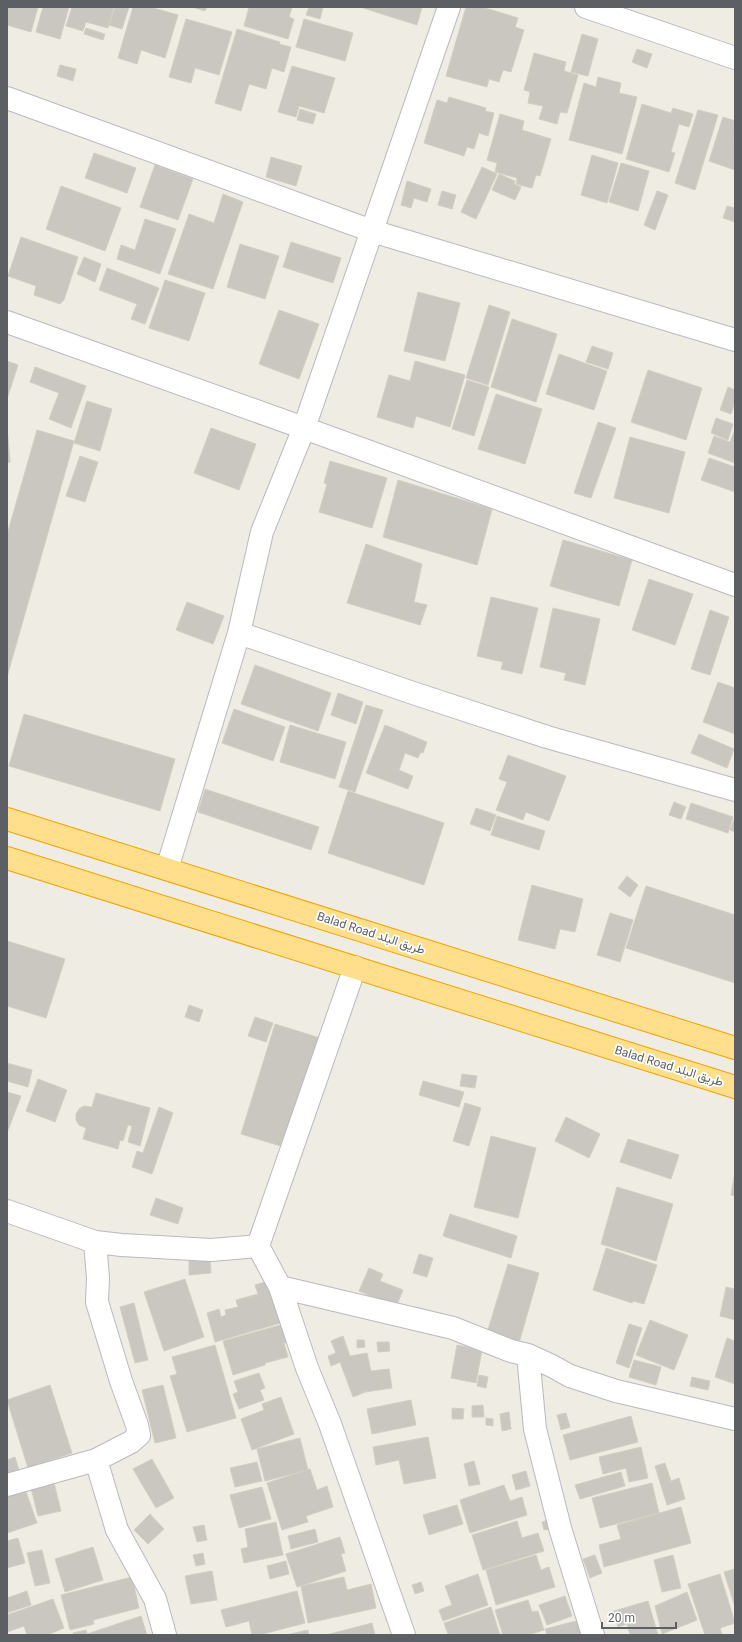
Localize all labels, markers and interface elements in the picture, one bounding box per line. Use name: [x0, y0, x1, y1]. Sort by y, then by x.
street label: Balad Road طريق البلد: [315, 909, 427, 958]
street label: Balad Road طريق البلد: [613, 1043, 725, 1090]
scale bar: [602, 1604, 676, 1630]
text: 20 m: [608, 1611, 635, 1625]

